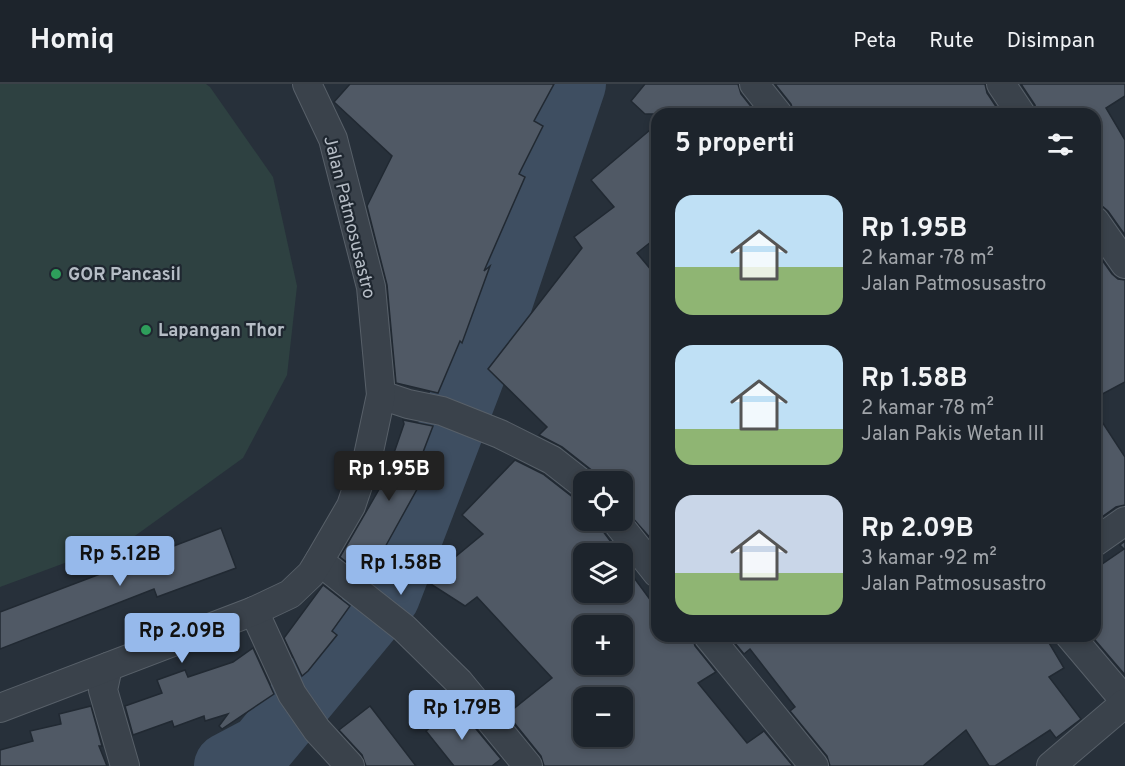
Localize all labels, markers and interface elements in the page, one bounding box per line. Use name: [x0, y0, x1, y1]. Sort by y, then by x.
text: Homiq: [30, 23, 114, 59]
text: Peta: [853, 28, 896, 55]
text: Rute: [929, 28, 974, 55]
text: Disimpan: [1007, 28, 1095, 55]
text: 5 properti: [675, 128, 795, 161]
icon: filters: [1044, 128, 1077, 161]
street label: Jalan Patmosusastro: [317, 134, 380, 301]
text: Rp 1.95B: [861, 213, 967, 246]
icon: home: [723, 219, 795, 291]
text: 2 kamar · 78 m²: [861, 246, 994, 272]
place label: GOR Pancasil: [68, 264, 181, 287]
marker: GOR Pancasil: [49, 267, 63, 281]
text: Jalan Patmosusastro: [861, 272, 1046, 298]
place label: Lapangan Thor: [158, 320, 285, 343]
marker: Lapangan Thor: [139, 323, 153, 337]
text: Rp 1.58B: [861, 363, 967, 396]
icon: home: [723, 369, 795, 441]
text: 2 kamar · 78 m²: [861, 396, 994, 422]
text: Jalan Pakis Wetan III: [861, 422, 1044, 448]
pin: Rp 1.95B: [327, 451, 451, 502]
text: Rp 1.95B: [348, 457, 430, 483]
map controls: [573, 471, 633, 747]
button: locate: [573, 471, 633, 531]
text: Rp 2.09B: [861, 513, 974, 546]
icon: home: [723, 519, 795, 591]
pin: Rp 5.12B: [58, 536, 182, 587]
text: Rp 5.12B: [79, 542, 161, 568]
button: layers: [573, 543, 633, 603]
pin: Rp 1.58B: [339, 545, 463, 596]
text: 3 kamar · 92 m²: [861, 546, 997, 572]
text: Rp 1.58B: [360, 551, 442, 577]
text: Jalan Patmosusastro: [861, 572, 1046, 598]
pin: Rp 2.09B: [120, 613, 244, 664]
button: +: [573, 615, 633, 675]
text: Rp 2.09B: [139, 619, 225, 645]
button: −: [573, 687, 633, 747]
pin: Rp 1.79B: [400, 690, 524, 741]
text: Rp 1.79B: [423, 696, 501, 722]

